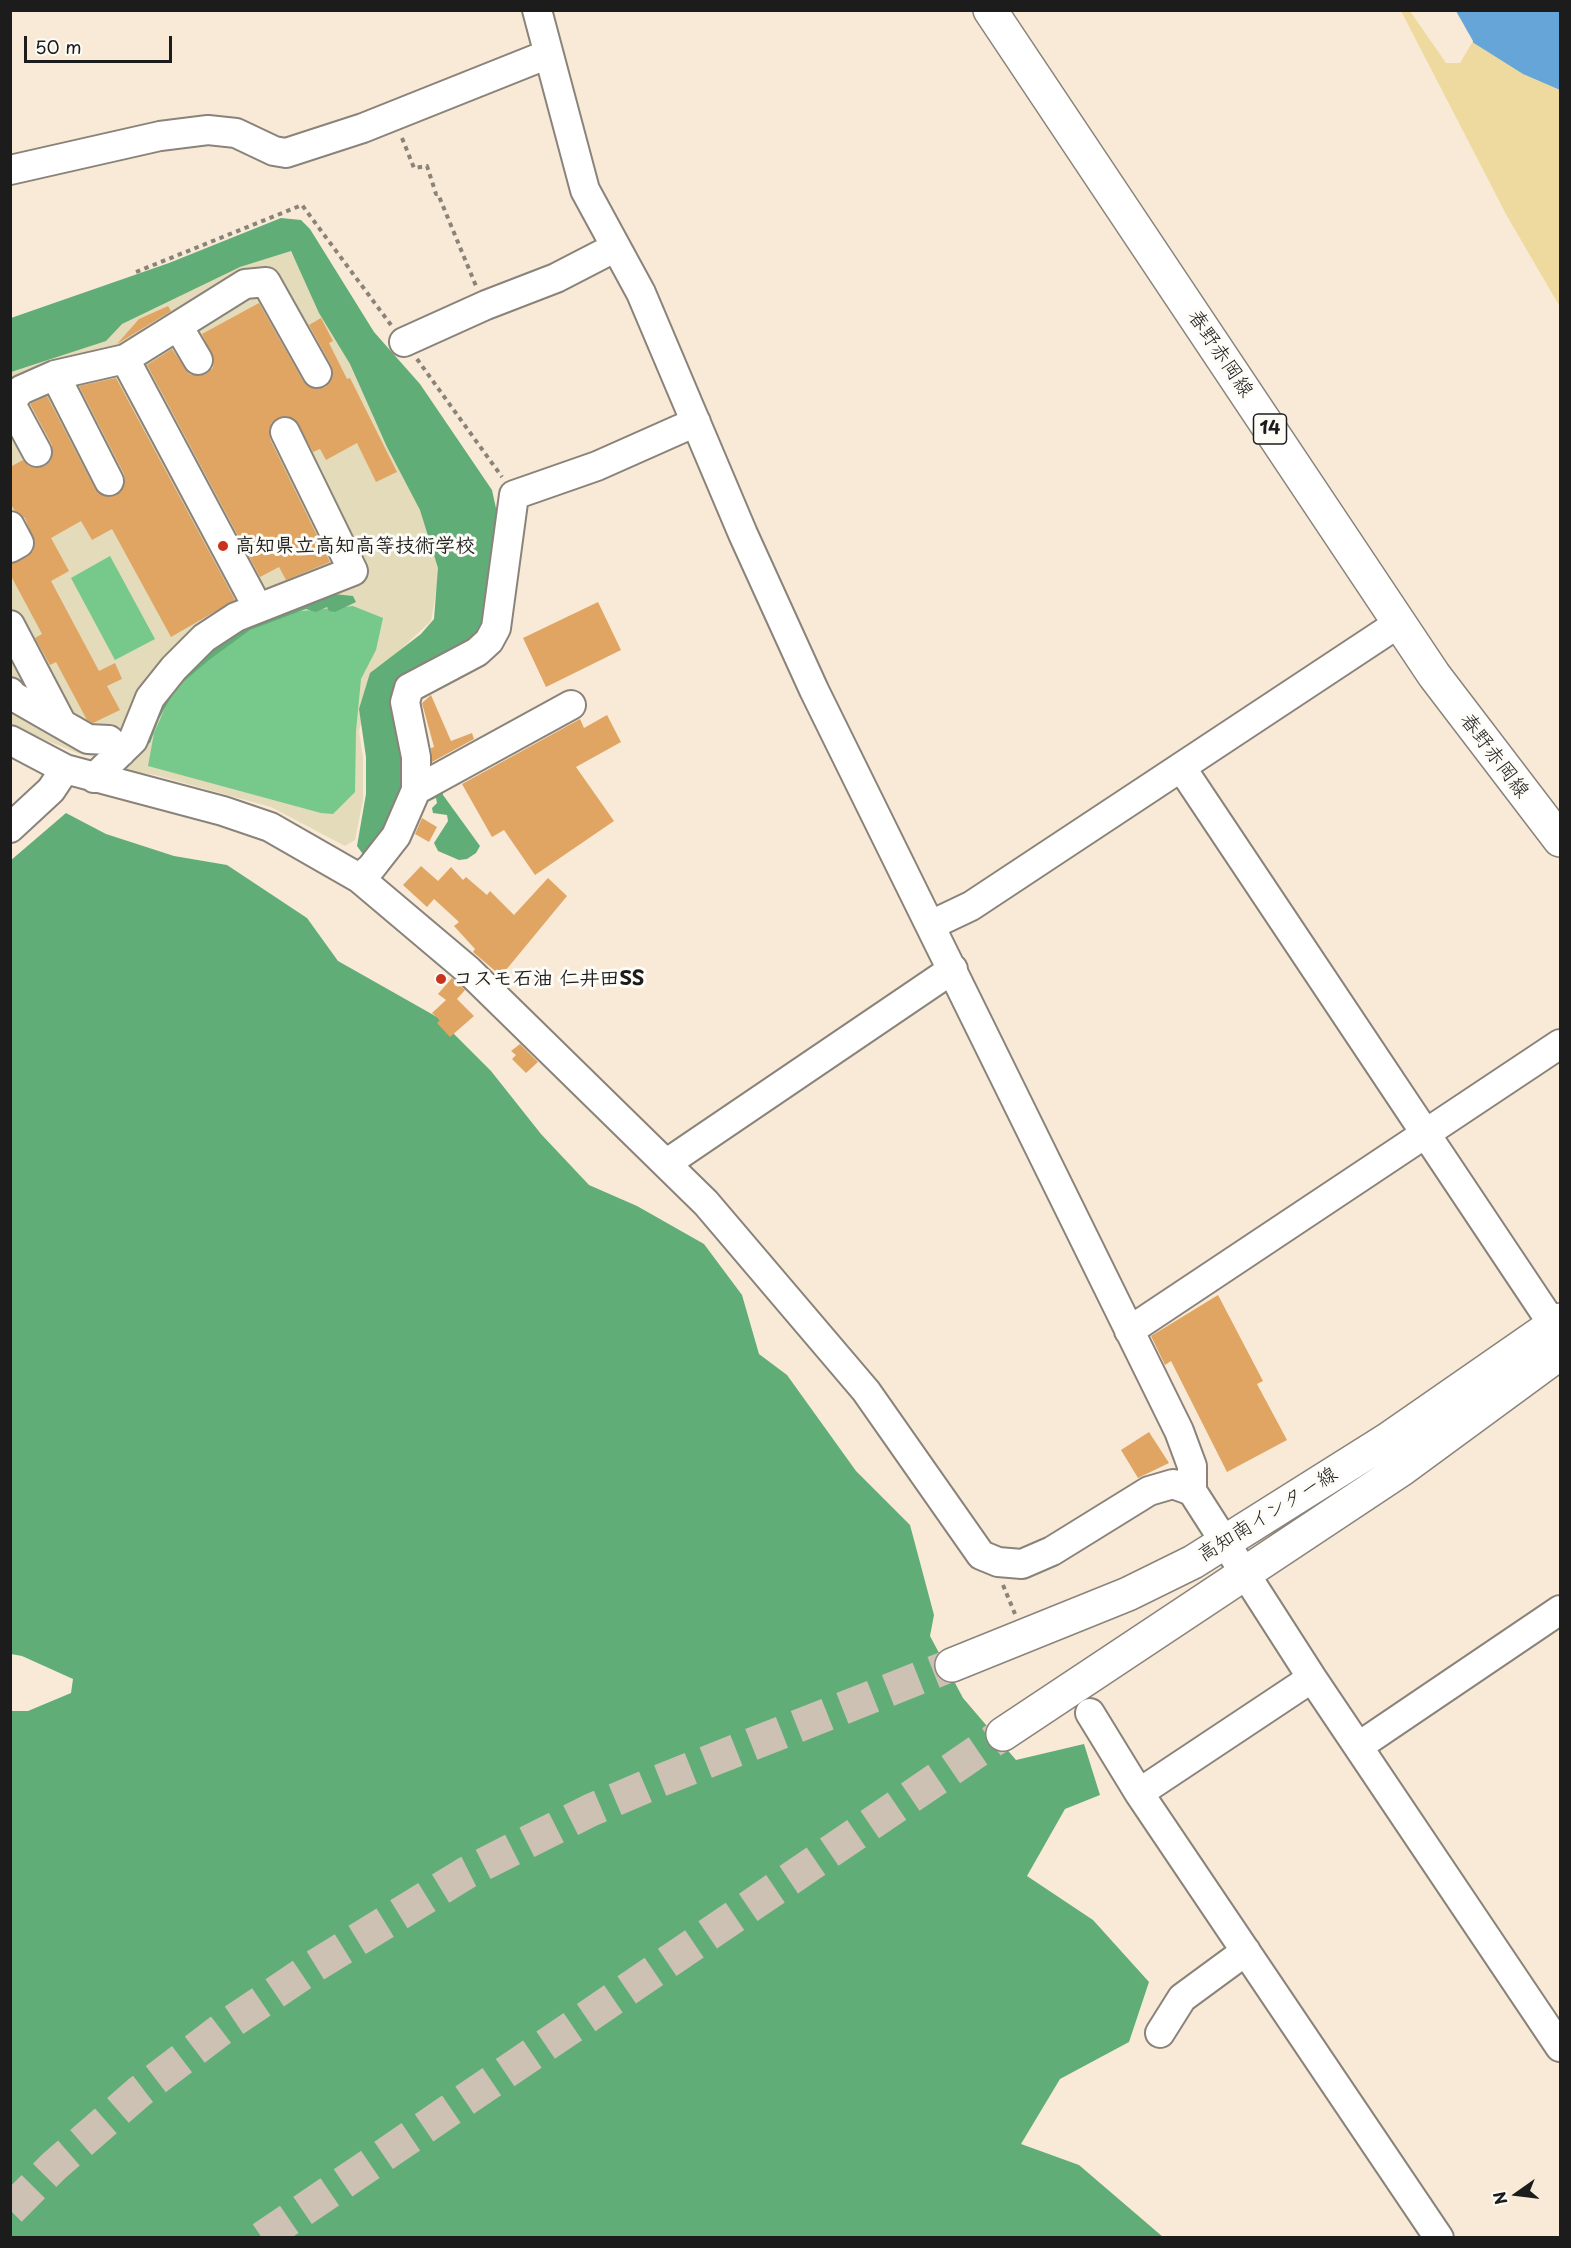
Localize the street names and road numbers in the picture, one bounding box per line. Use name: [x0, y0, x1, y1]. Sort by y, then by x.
street label: 春野赤岡線: [1182, 306, 1258, 402]
road number: 14: [1254, 414, 1286, 444]
street label: 春野赤岡線: [1454, 709, 1534, 803]
street label: 高知南インター線: [1194, 1462, 1342, 1568]

